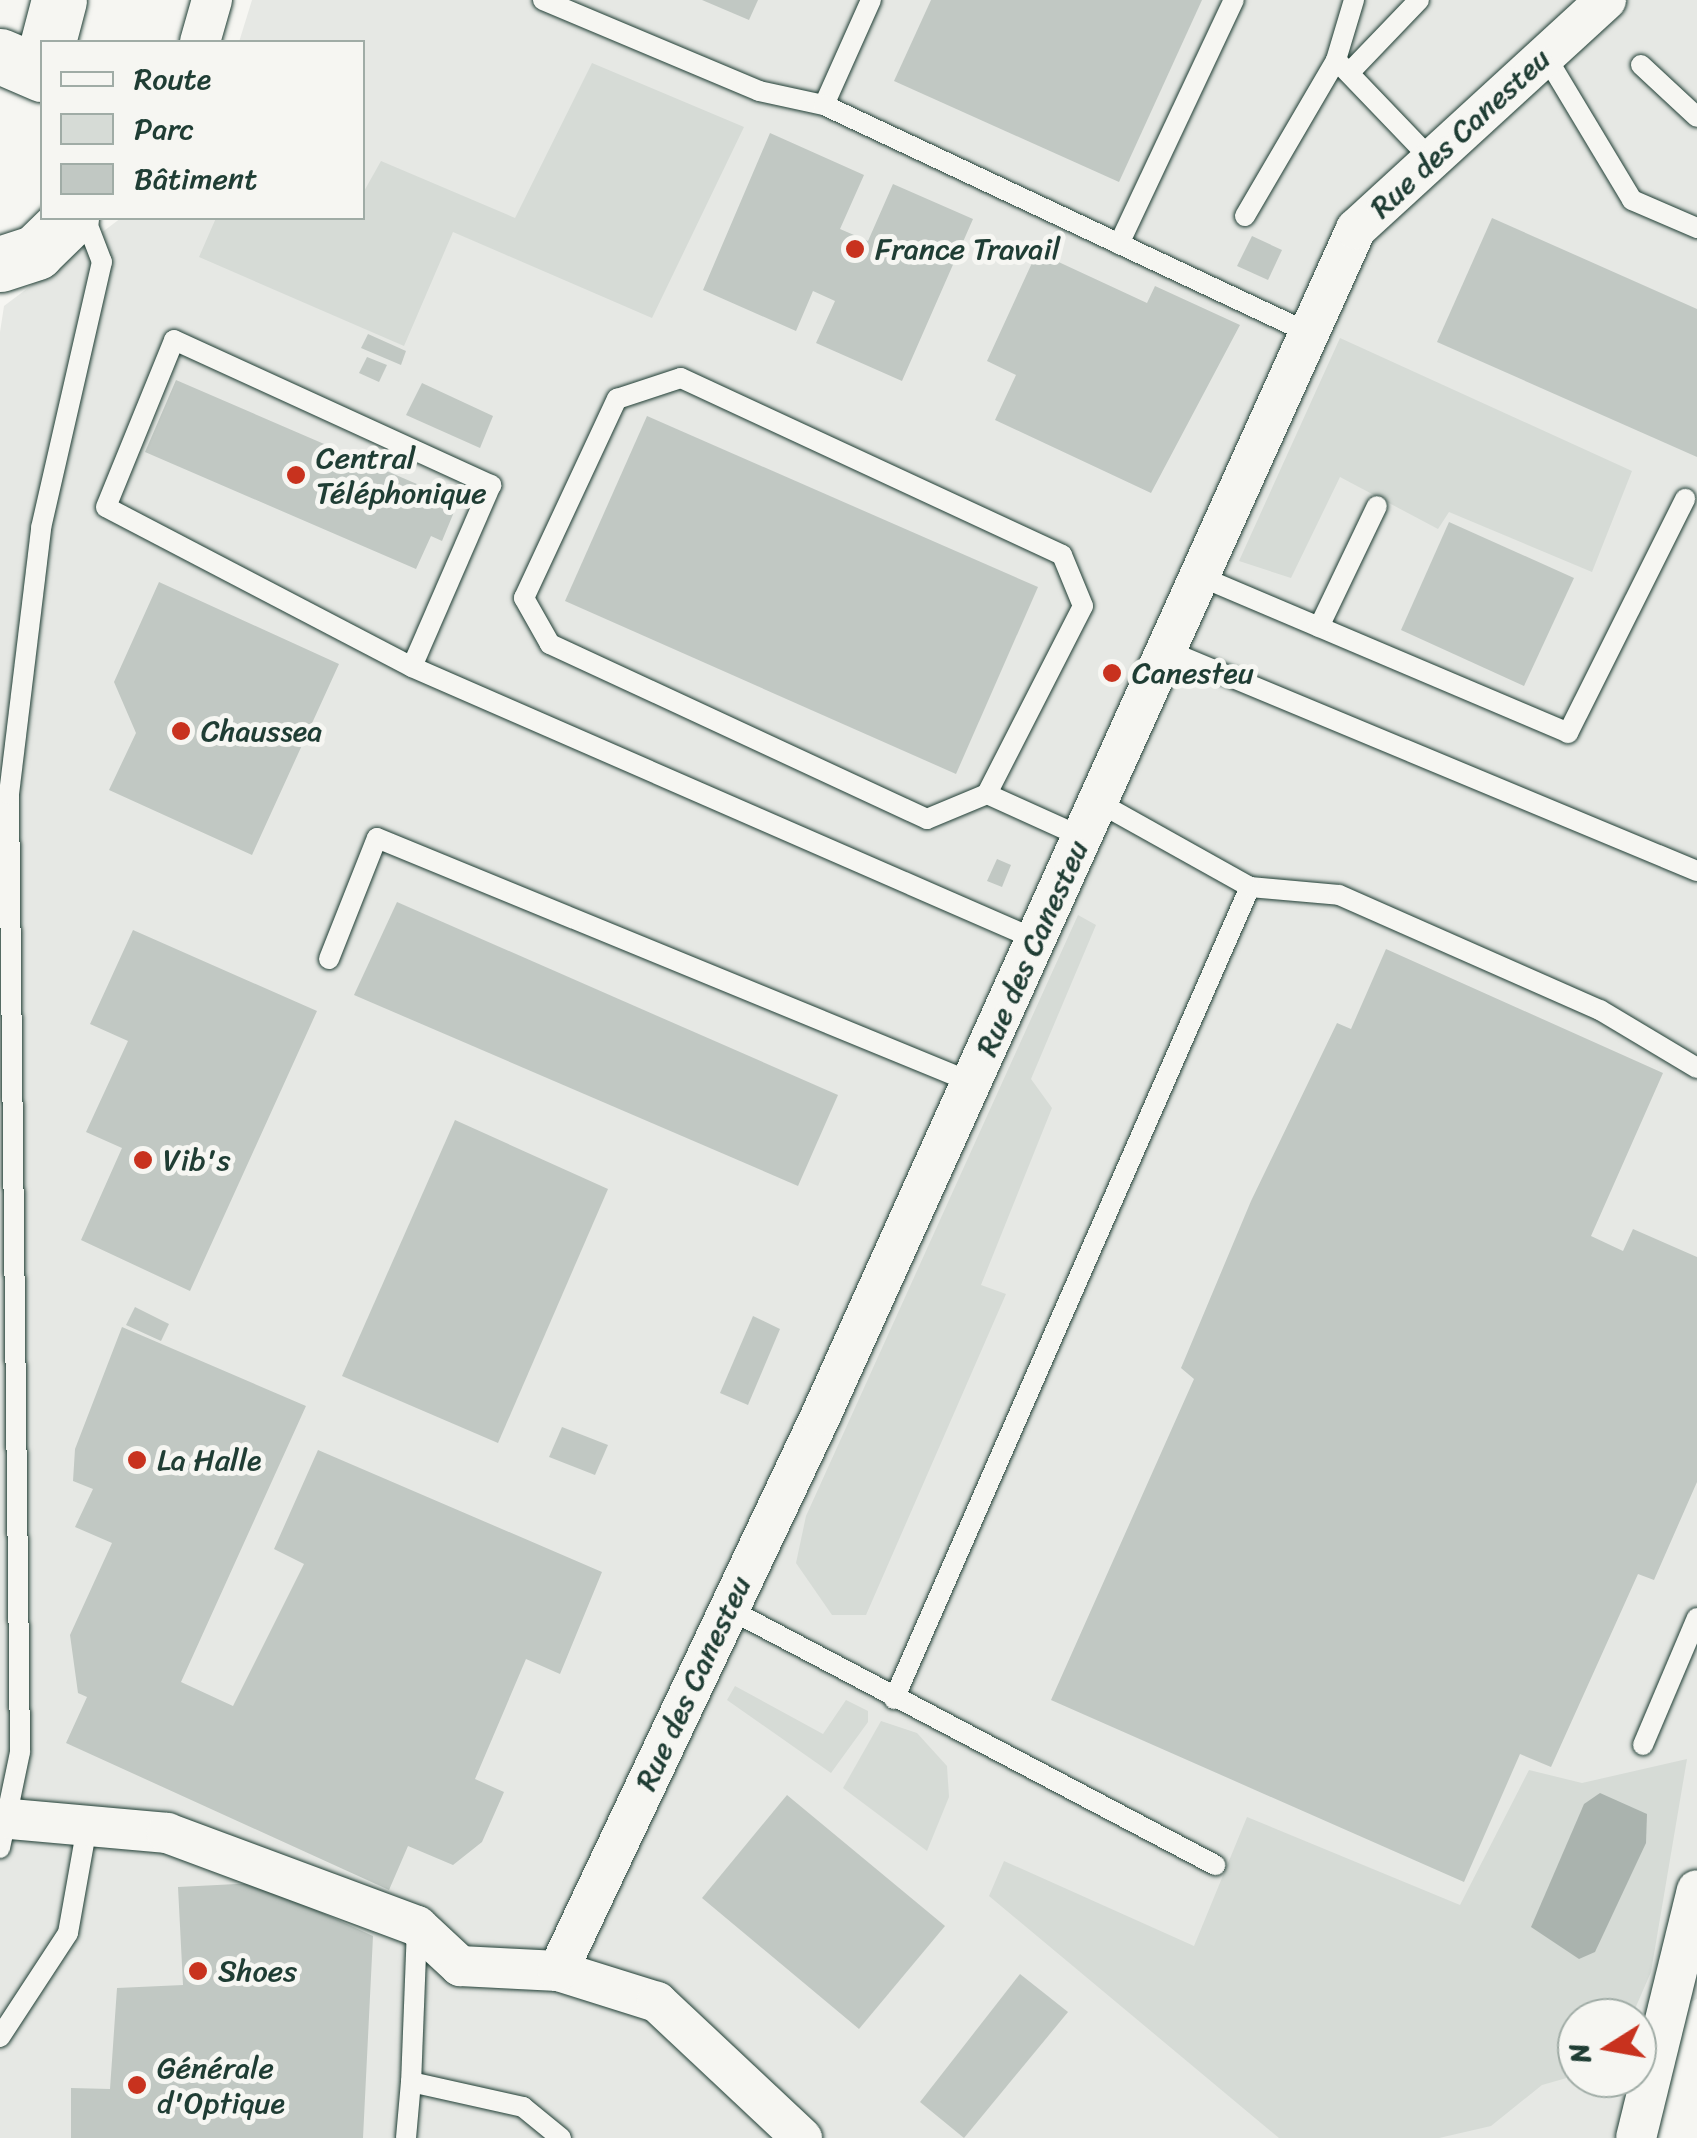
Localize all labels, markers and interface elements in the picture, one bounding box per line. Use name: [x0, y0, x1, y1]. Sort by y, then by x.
legend: [40, 40, 365, 220]
street label: Rue des Canesteu: [1363, 41, 1557, 225]
text: Route: [134, 52, 211, 106]
text: Parc: [134, 102, 195, 156]
text: Bâtiment: [134, 152, 257, 206]
place label: France Travail: [875, 231, 1060, 267]
marker: France Travail: [844, 238, 866, 260]
place label: Central Téléphonique: [316, 440, 487, 510]
marker: Central Téléphonique: [285, 464, 307, 486]
place label: Canesteu: [1132, 655, 1254, 691]
marker: Canesteu: [1101, 662, 1123, 684]
place label: Chaussea: [201, 713, 322, 749]
marker: Chaussea: [170, 720, 192, 742]
street label: Rue des Canesteu: [968, 835, 1096, 1061]
place label: Vib's: [163, 1142, 231, 1178]
marker: Vib's: [132, 1149, 154, 1171]
place label: La Halle: [157, 1442, 263, 1478]
marker: La Halle: [126, 1449, 148, 1471]
street label: Rue des Canesteu: [628, 1570, 758, 1796]
place label: Shoes: [218, 1953, 297, 1989]
marker: Shoes: [187, 1960, 209, 1982]
north arrow: [1557, 1998, 1657, 2098]
text: N: [1553, 2039, 1605, 2068]
place label: Générale d'Optique: [157, 2050, 285, 2120]
marker: Générale d'Optique: [126, 2074, 148, 2096]

